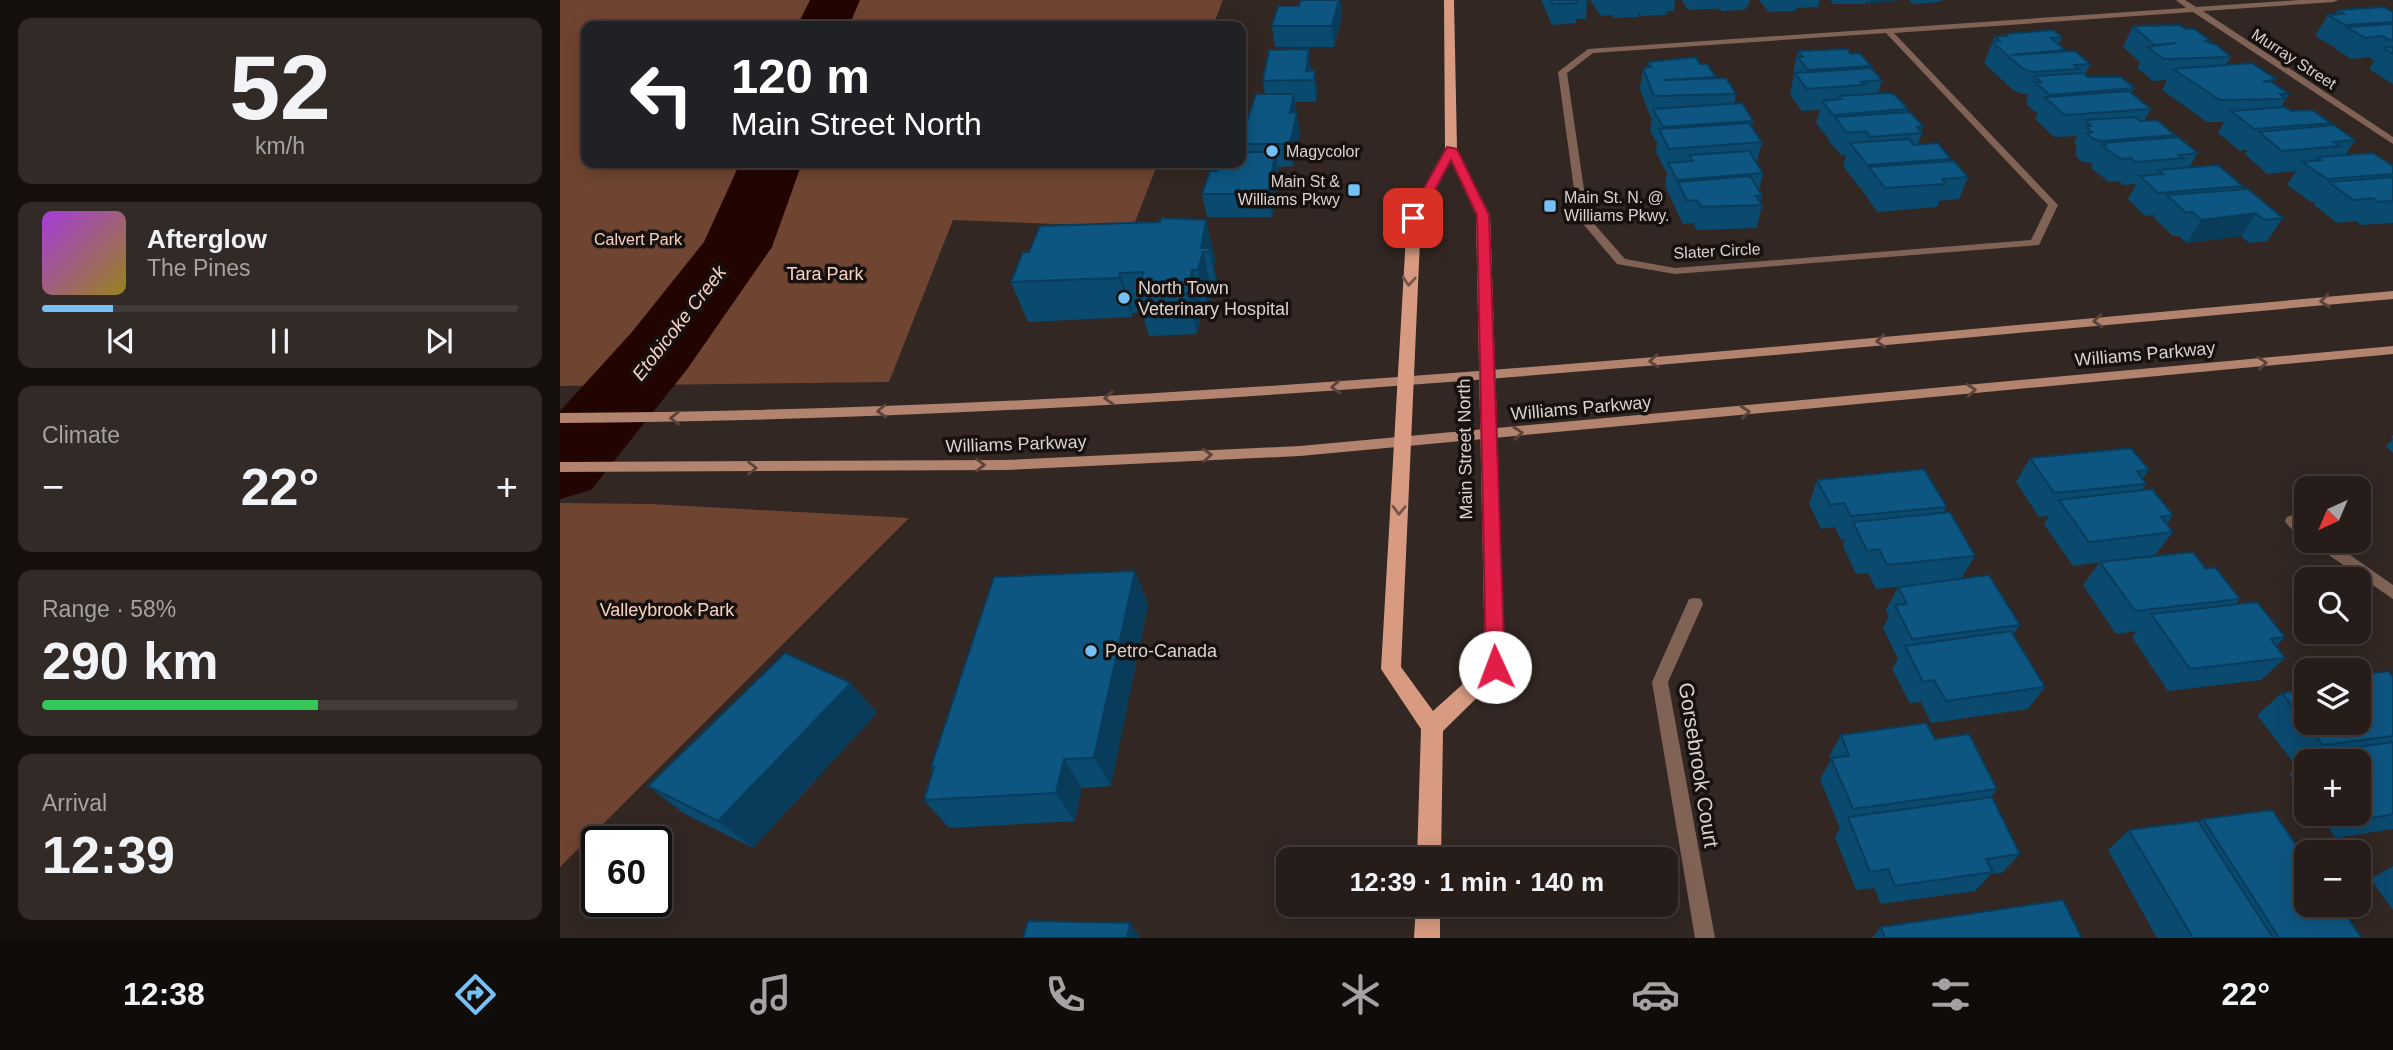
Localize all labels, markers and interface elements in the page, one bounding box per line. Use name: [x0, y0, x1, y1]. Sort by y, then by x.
street label: Murray Street: [2249, 25, 2340, 93]
text: 52: [229, 37, 331, 138]
icon: left: [616, 49, 707, 140]
text: 120 m: [731, 49, 870, 103]
text: Main Street North: [731, 106, 982, 142]
text: km/h: [255, 133, 305, 159]
marker: Magycolor: [1264, 143, 1280, 159]
place label: Magycolor: [1286, 143, 1360, 160]
place label: Main St & Williams Pkwy: [1238, 173, 1340, 208]
marker: Main St & Williams Pkwy: [1346, 182, 1362, 198]
pin: [1383, 188, 1443, 248]
place label: Main St. N. @ Williams Pkwy.: [1564, 189, 1669, 224]
marker: Main St. N. @ Williams Pkwy.: [1542, 198, 1558, 214]
icon: arrive: [1394, 199, 1432, 237]
text: Afterglow: [147, 224, 267, 254]
park label: Calvert Park: [594, 231, 683, 248]
street label: Slater Circle: [1673, 240, 1761, 262]
text: The Pines: [147, 255, 251, 281]
water label: Etobicoke Creek: [628, 260, 731, 384]
park label: Tara Park: [786, 264, 865, 284]
one-way arrow: [1402, 276, 1417, 287]
place label: North Town Veterinary Hospital: [1138, 278, 1289, 319]
marker: North Town Veterinary Hospital: [1116, 290, 1132, 306]
one-way arrow: [2319, 293, 2330, 308]
one-way arrow: [2093, 313, 2104, 328]
icon: previous: [102, 322, 140, 360]
icon: pause: [261, 322, 299, 360]
icon: next: [420, 322, 458, 360]
one-way arrow: [1875, 333, 1886, 348]
street label: Williams Parkway: [2074, 338, 2216, 370]
one-way arrow: [1648, 353, 1659, 368]
one-way arrow: [2256, 356, 2267, 371]
street label: Main Street North: [1454, 378, 1476, 520]
one-way arrow: [1330, 379, 1341, 394]
one-way arrow: [1966, 383, 1977, 398]
one-way arrow: [1103, 391, 1114, 406]
street label: Williams Parkway: [1510, 392, 1652, 424]
one-way arrow: [876, 404, 887, 419]
one-way arrow: [1740, 405, 1751, 420]
one-way arrow: [669, 410, 679, 426]
text: Climate: [42, 422, 120, 448]
one-way arrow: [1513, 426, 1524, 441]
street label: Williams Parkway: [945, 432, 1087, 456]
one-way arrow: [1202, 448, 1213, 463]
text: 22°: [241, 458, 319, 516]
one-way arrow: [974, 458, 985, 473]
one-way arrow: [747, 460, 758, 475]
text: −: [42, 466, 64, 508]
text: +: [496, 466, 518, 508]
north arrow: [2294, 476, 2371, 553]
map controls: [2294, 476, 2371, 917]
one-way arrow: [1391, 505, 1406, 516]
button: search: [2294, 567, 2371, 644]
text: Range · 58%: [42, 596, 176, 622]
park label: Valleybrook Park: [600, 600, 735, 620]
position arrow: [1458, 630, 1532, 704]
text: 290 km: [42, 632, 218, 690]
place label: Petro-Canada: [1105, 641, 1218, 661]
marker: Petro-Canada: [1083, 643, 1099, 659]
button: layers: [2294, 658, 2371, 735]
street label: Gorsebrook Court: [1675, 681, 1723, 849]
button: +: [2294, 749, 2371, 826]
text: Arrival: [42, 790, 107, 816]
text: 12:39: [42, 826, 175, 884]
speed limit sign: 60: [581, 826, 672, 917]
button: −: [2294, 840, 2371, 917]
text: 12:39 · 1 min · 140 m: [1350, 867, 1604, 897]
icon: directions: [451, 970, 500, 1019]
icon: music: [746, 970, 795, 1019]
icon: phone: [1041, 970, 1090, 1019]
icon: climate: [1336, 970, 1385, 1019]
icon: car: [1631, 970, 1680, 1019]
icon: filters: [1926, 970, 1975, 1019]
text: 12:38: [123, 976, 205, 1012]
text: 22°: [2222, 976, 2270, 1012]

